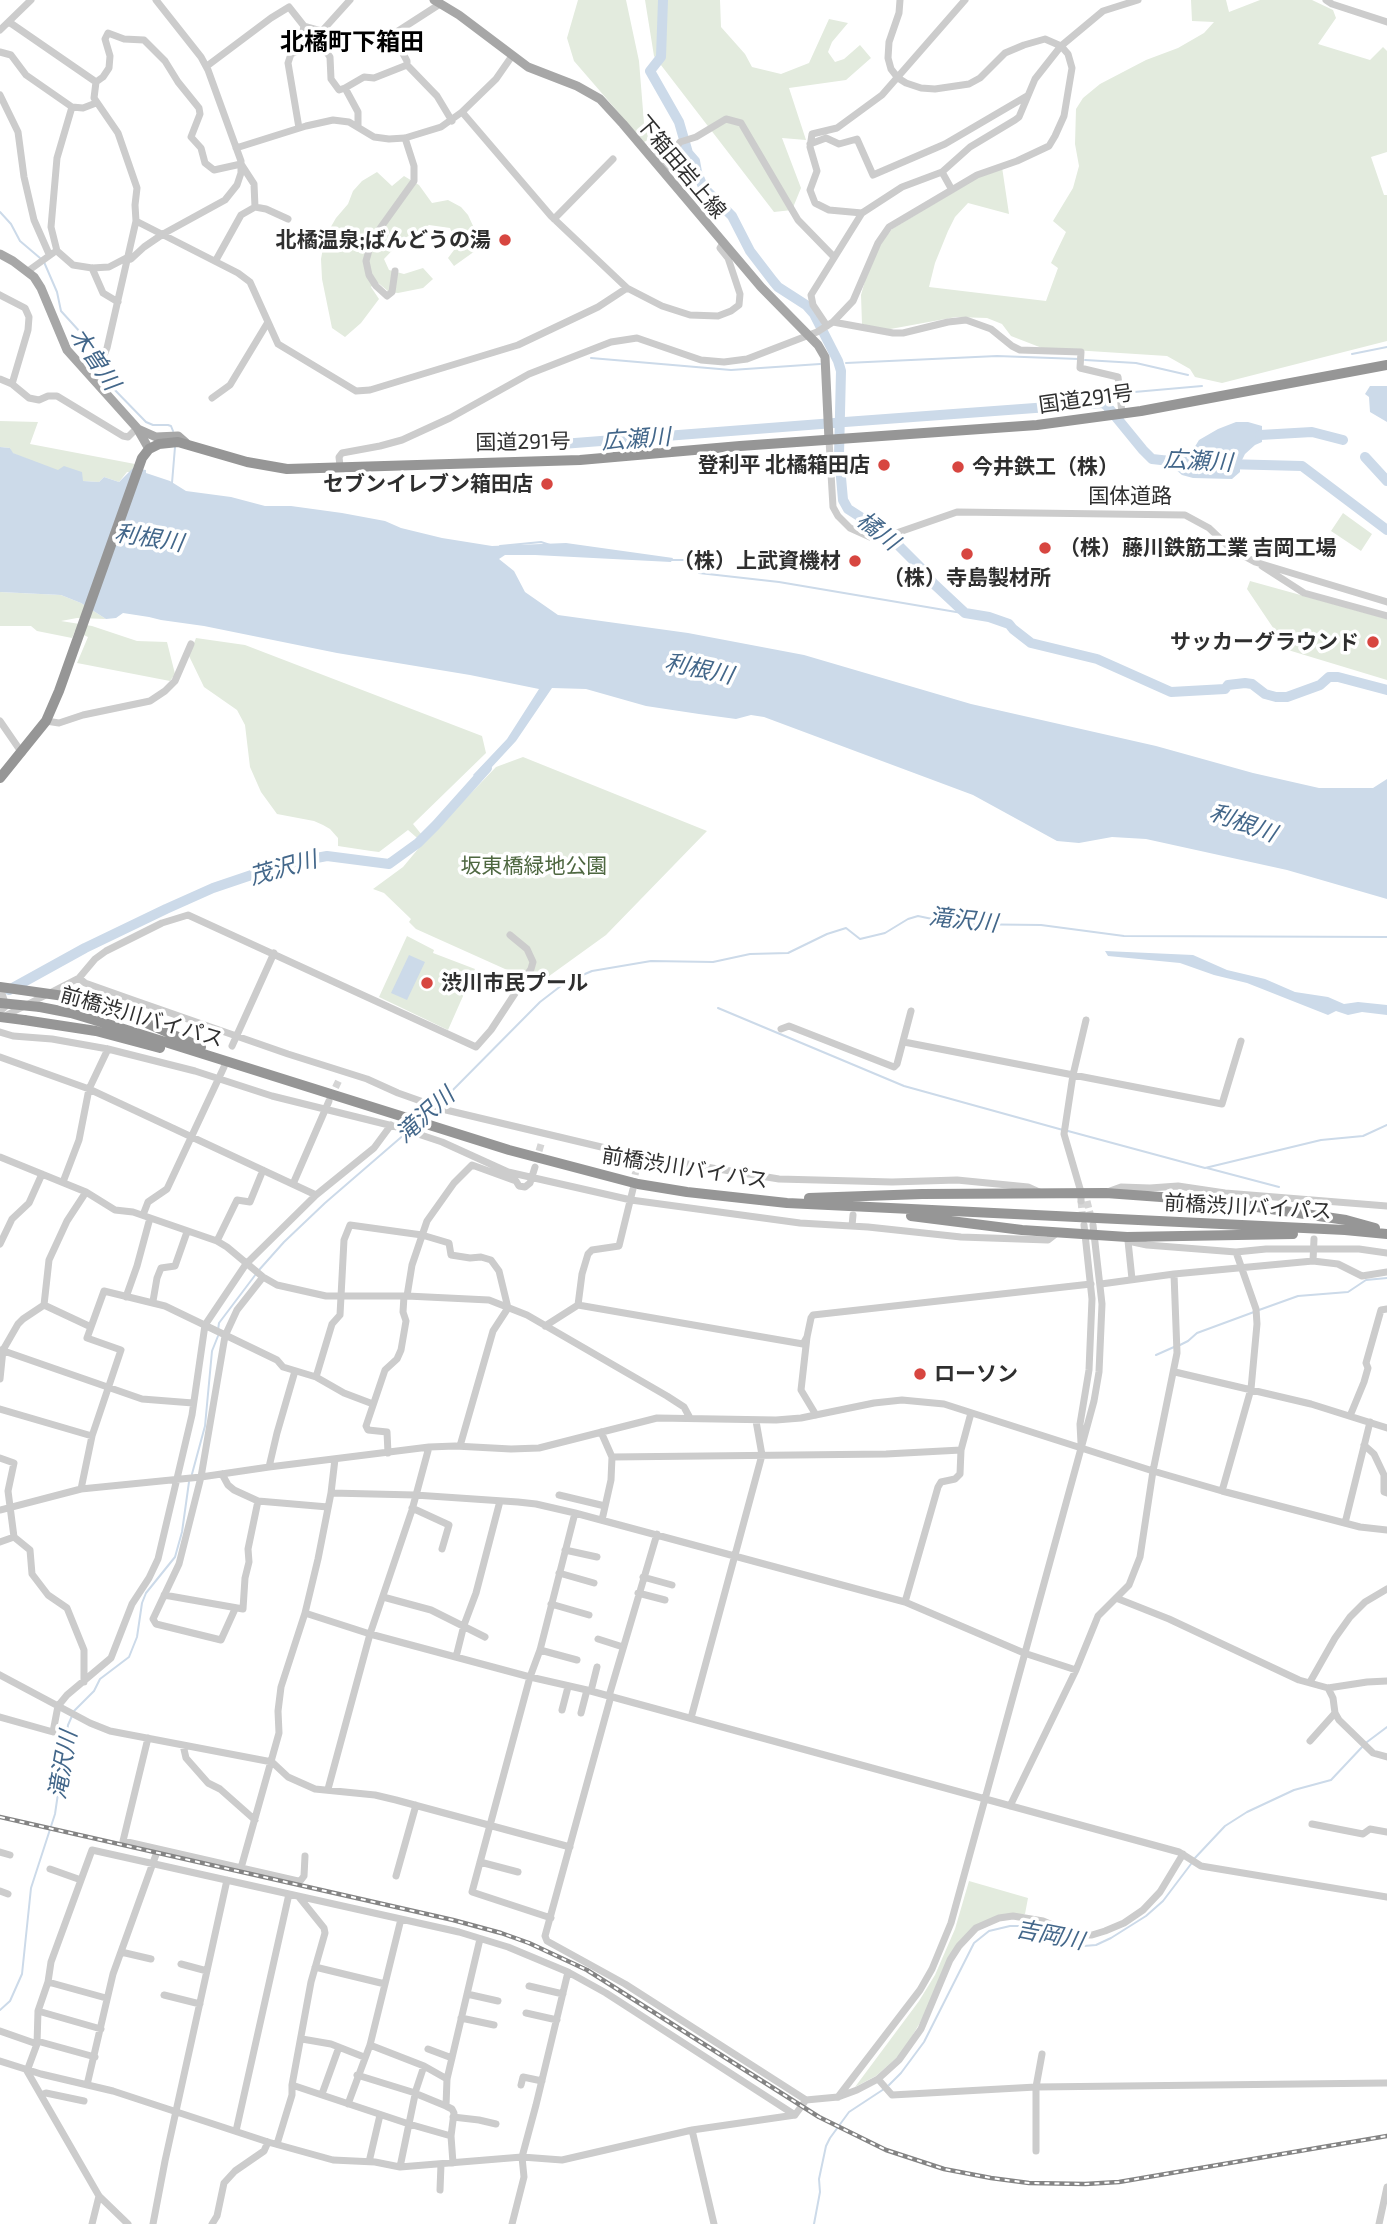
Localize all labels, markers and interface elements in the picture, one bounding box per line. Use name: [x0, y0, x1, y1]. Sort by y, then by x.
district label: 北橘町下箱田: [280, 28, 424, 56]
street label: 下箱田岩上線: [631, 111, 731, 223]
place label: 北橘温泉;ばんどうの湯: [276, 227, 491, 253]
marker: 北橘温泉;ばんどうの湯: [497, 232, 513, 248]
water label: 木曽川: [64, 323, 126, 395]
street label: 国道291号: [1037, 380, 1135, 418]
water label: 広瀬川: [601, 423, 671, 455]
street label: 国道291号: [475, 429, 571, 455]
water label: 広瀬川: [1163, 445, 1233, 477]
place label: 登利平 北橘箱田店: [697, 452, 870, 478]
place label: 今井鉄工（株）: [972, 454, 1119, 480]
marker: 登利平 北橘箱田店: [876, 457, 892, 473]
marker: 今井鉄工（株）: [950, 459, 966, 475]
place label: セブンイレブン箱田店: [323, 471, 533, 497]
marker: セブンイレブン箱田店: [539, 476, 555, 492]
street label: 国体道路: [1088, 483, 1172, 509]
water label: 橘川: [851, 506, 905, 556]
water label: 利根川: [113, 519, 185, 557]
place label: （株）藤川鉄筋工業 吉岡工場: [1059, 535, 1337, 561]
marker: （株）藤川鉄筋工業 吉岡工場: [1037, 540, 1053, 556]
marker: （株）寺島製材所: [959, 546, 975, 562]
place label: （株）上武資機材: [673, 548, 841, 574]
marker: （株）上武資機材: [847, 553, 863, 569]
place label: （株）寺島製材所: [883, 565, 1051, 591]
place label: サッカーグラウンド: [1170, 629, 1359, 655]
marker: サッカーグラウンド: [1365, 634, 1381, 650]
water label: 利根川: [662, 648, 736, 690]
water label: 利根川: [1206, 798, 1280, 848]
water label: 茂沢川: [246, 845, 320, 891]
park label: 坂東橋緑地公園: [461, 853, 607, 879]
water label: 滝沢川: [927, 903, 999, 937]
place label: 渋川市民プール: [441, 970, 588, 996]
marker: 渋川市民プール: [419, 975, 435, 991]
street label: 前橋渋川バイパス: [58, 982, 226, 1052]
water label: 滝沢川: [390, 1082, 460, 1148]
street label: 前橋渋川バイパス: [600, 1142, 770, 1194]
street label: 前橋渋川バイパス: [1163, 1190, 1333, 1224]
place label: ローソン: [934, 1361, 1018, 1387]
marker: ローソン: [912, 1366, 928, 1382]
water label: 滝沢川: [43, 1729, 83, 1801]
water label: 吉岡川: [1014, 1915, 1086, 1955]

